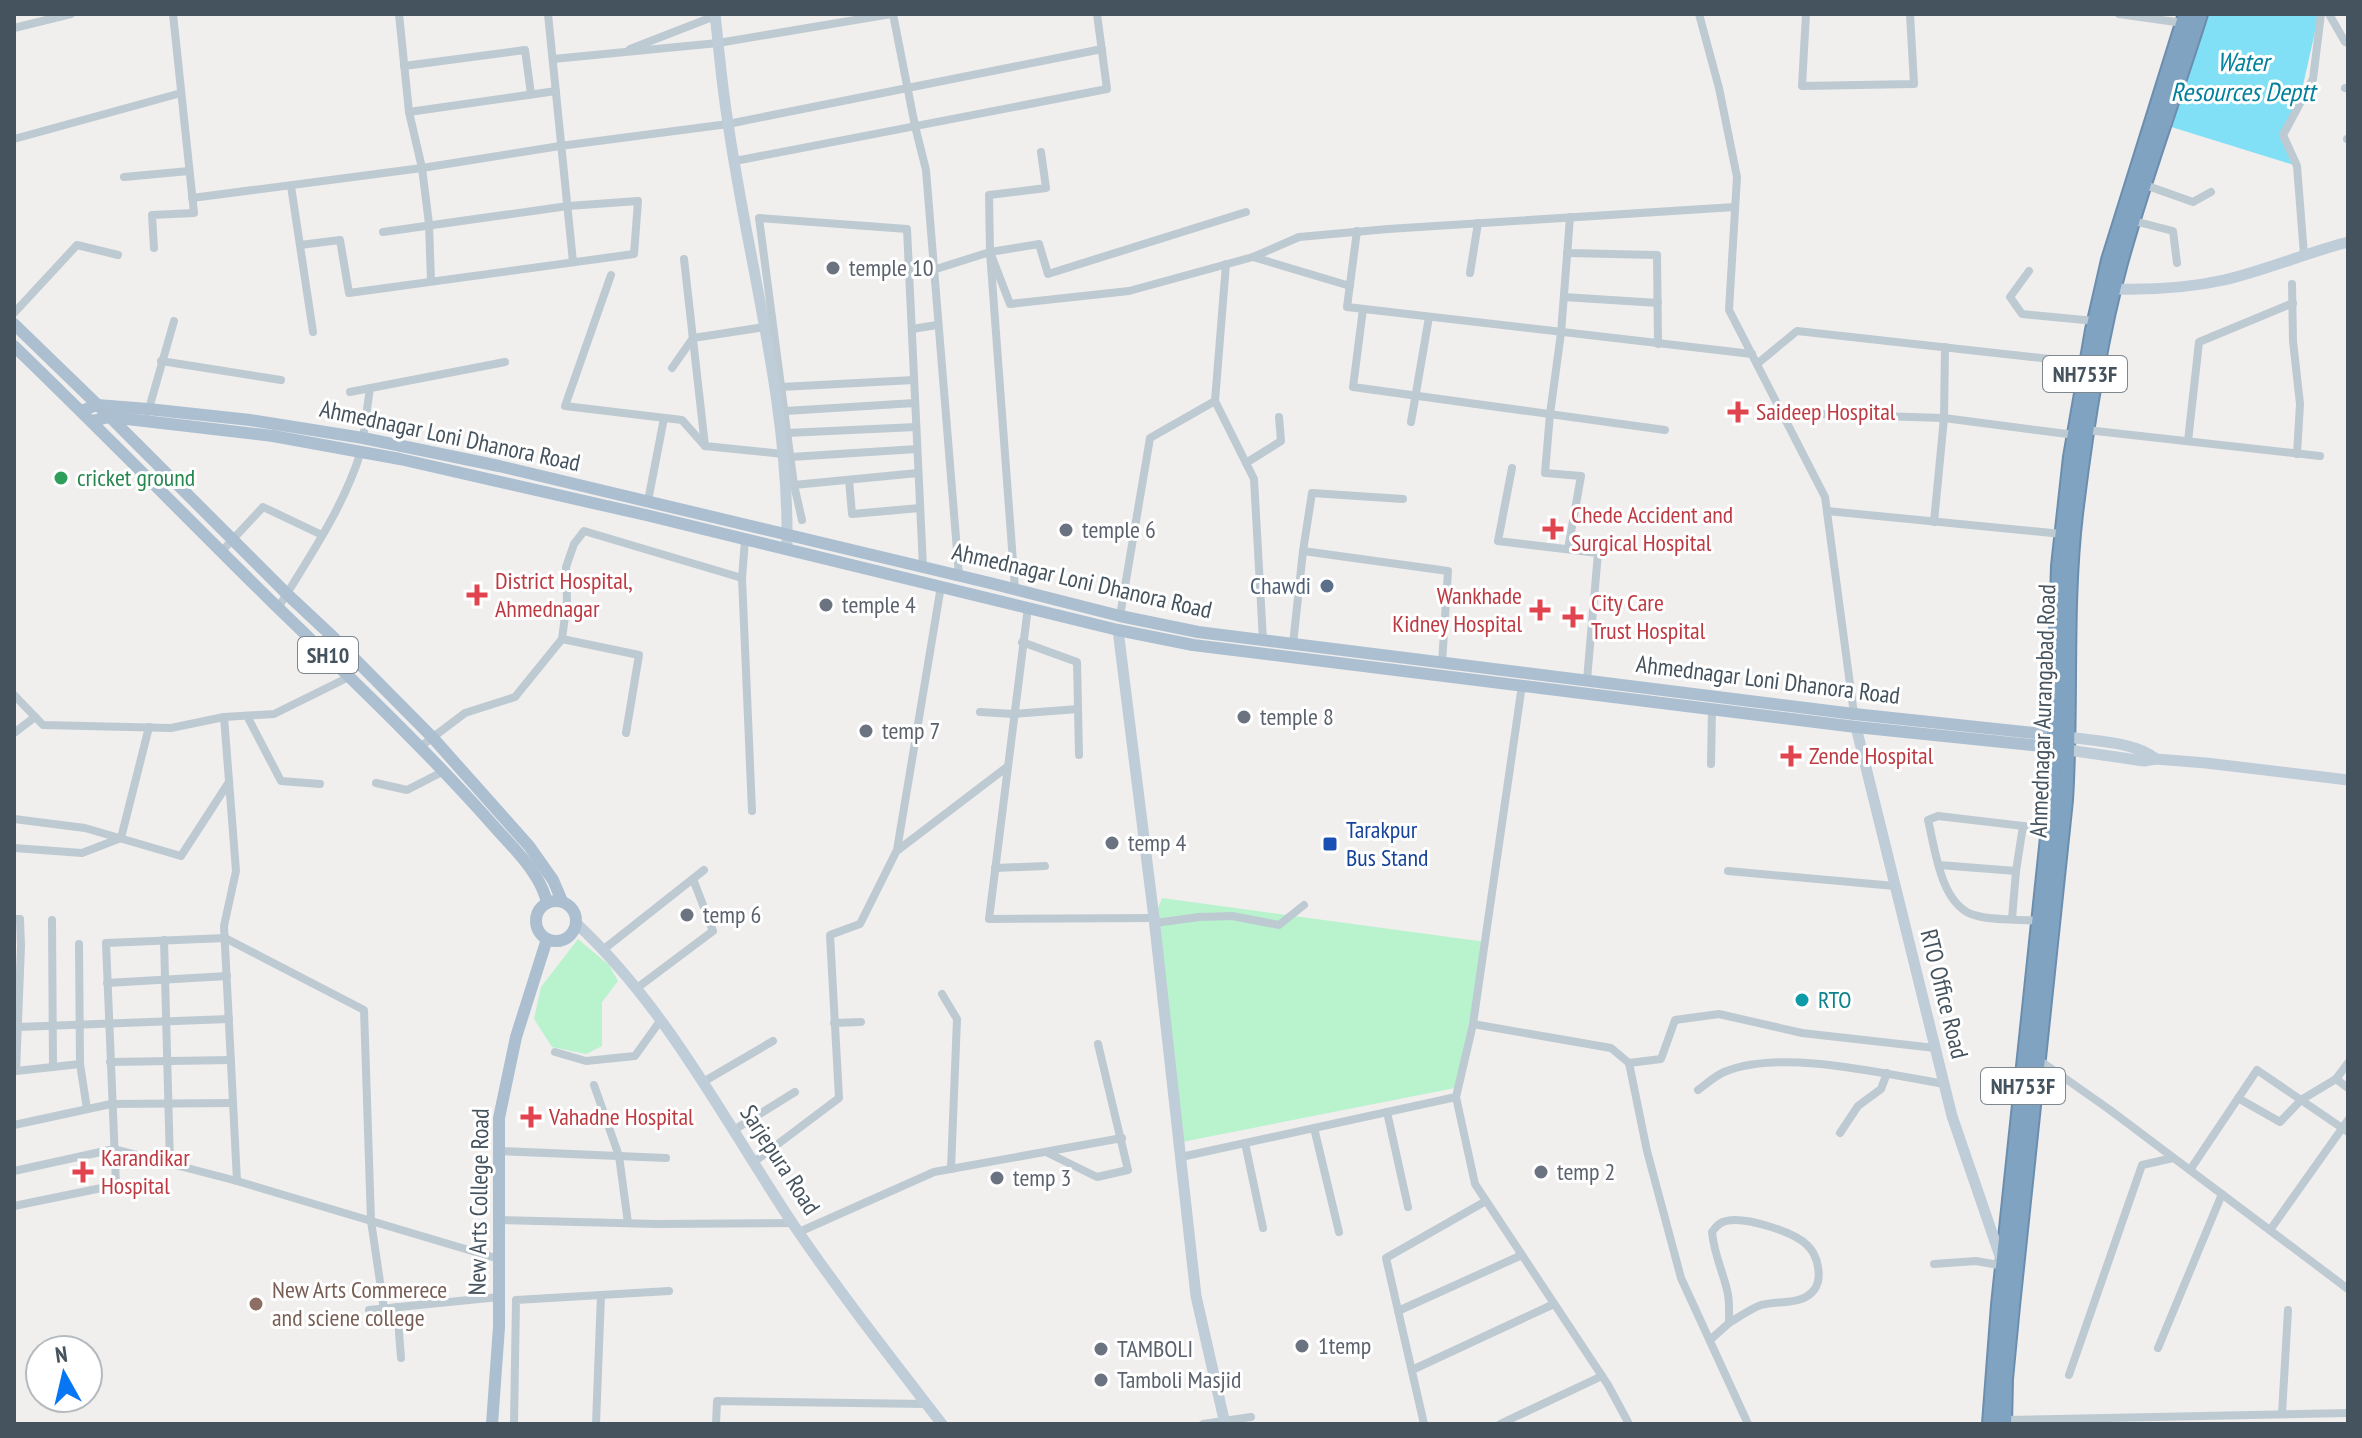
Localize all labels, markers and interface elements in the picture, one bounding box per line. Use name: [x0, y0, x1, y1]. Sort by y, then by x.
water label: Water Resources Deptt: [2171, 45, 2318, 108]
place label: temple 10: [849, 252, 934, 283]
marker: temple 10: [824, 259, 842, 277]
road number: NH753F: [2043, 356, 2127, 392]
street label: Ahmednagar Loni Dhanora Road: [317, 393, 583, 478]
place label: Saideep Hospital: [1756, 396, 1896, 427]
marker: Saideep Hospital: [1727, 401, 1749, 423]
place label: cricket ground: [77, 462, 195, 493]
marker: cricket ground: [52, 469, 70, 487]
place label: Chede Accident and Surgical Hospital: [1571, 499, 1733, 558]
place label: temple 6: [1082, 514, 1156, 545]
marker: Chede Accident and Surgical Hospital: [1542, 518, 1564, 540]
marker: temple 6: [1057, 521, 1075, 539]
street label: Ahmednagar Loni Dhanora Road: [949, 536, 1215, 625]
place label: District Hospital, Ahmednagar: [495, 565, 633, 624]
place label: Chawdi: [1250, 570, 1311, 601]
marker: Chawdi: [1318, 577, 1336, 595]
place label: Wankhade Kidney Hospital: [1392, 580, 1522, 639]
marker: District Hospital, Ahmednagar: [466, 584, 488, 606]
street label: Ahmednagar Aurangabad Road: [2023, 584, 2062, 838]
place label: City Care Trust Hospital: [1591, 587, 1706, 646]
place label: temple 4: [842, 589, 916, 620]
marker: temple 4: [817, 596, 835, 614]
marker: Wankhade Kidney Hospital: [1529, 599, 1551, 621]
marker: City Care Trust Hospital: [1562, 606, 1584, 628]
road number: SH10: [298, 637, 358, 673]
street label: Ahmednagar Loni Dhanora Road: [1634, 648, 1902, 711]
place label: temple 8: [1260, 701, 1334, 732]
marker: temple 8: [1235, 708, 1253, 726]
place label: temp 7: [882, 715, 940, 746]
marker: temp 7: [857, 722, 875, 740]
place label: Zende Hospital: [1809, 740, 1934, 771]
marker: Zende Hospital: [1780, 745, 1802, 767]
place label: Tarakpur Bus Stand: [1346, 814, 1428, 873]
place label: temp 4: [1128, 827, 1186, 858]
marker: temp 4: [1103, 834, 1121, 852]
marker: Tarakpur Bus Stand: [1321, 835, 1339, 853]
place label: temp 6: [703, 899, 761, 930]
marker: temp 6: [678, 906, 696, 924]
street label: RTO Office Road: [1913, 926, 1976, 1062]
place label: RTO: [1818, 984, 1851, 1015]
marker: RTO: [1793, 991, 1811, 1009]
road number: NH753F: [1981, 1068, 2065, 1104]
street label: Sarjepura Road: [733, 1099, 827, 1220]
place label: Vahadne Hospital: [548, 1101, 694, 1132]
marker: Vahadne Hospital: [520, 1106, 542, 1128]
street label: New Arts College Road: [461, 1108, 496, 1296]
place label: Karandikar Hospital: [101, 1142, 190, 1201]
place label: temp 2: [1557, 1156, 1615, 1187]
marker: Karandikar Hospital: [72, 1161, 94, 1183]
place label: temp 3: [1013, 1162, 1071, 1193]
marker: temp 2: [1532, 1163, 1550, 1181]
marker: temp 3: [988, 1169, 1006, 1187]
place label: New Arts Commerece and sciene college: [272, 1274, 447, 1333]
marker: New Arts Commerece and sciene college: [247, 1295, 265, 1313]
place label: 1temp: [1318, 1330, 1371, 1361]
place label: TAMBOLI: [1117, 1333, 1193, 1364]
north arrow: [24, 1334, 104, 1414]
marker: 1temp: [1293, 1337, 1311, 1355]
text: N: [53, 1340, 69, 1369]
marker: TAMBOLI: [1092, 1340, 1110, 1358]
place label: Tamboli Masjid: [1117, 1364, 1241, 1395]
marker: Tamboli Masjid: [1092, 1371, 1110, 1389]

